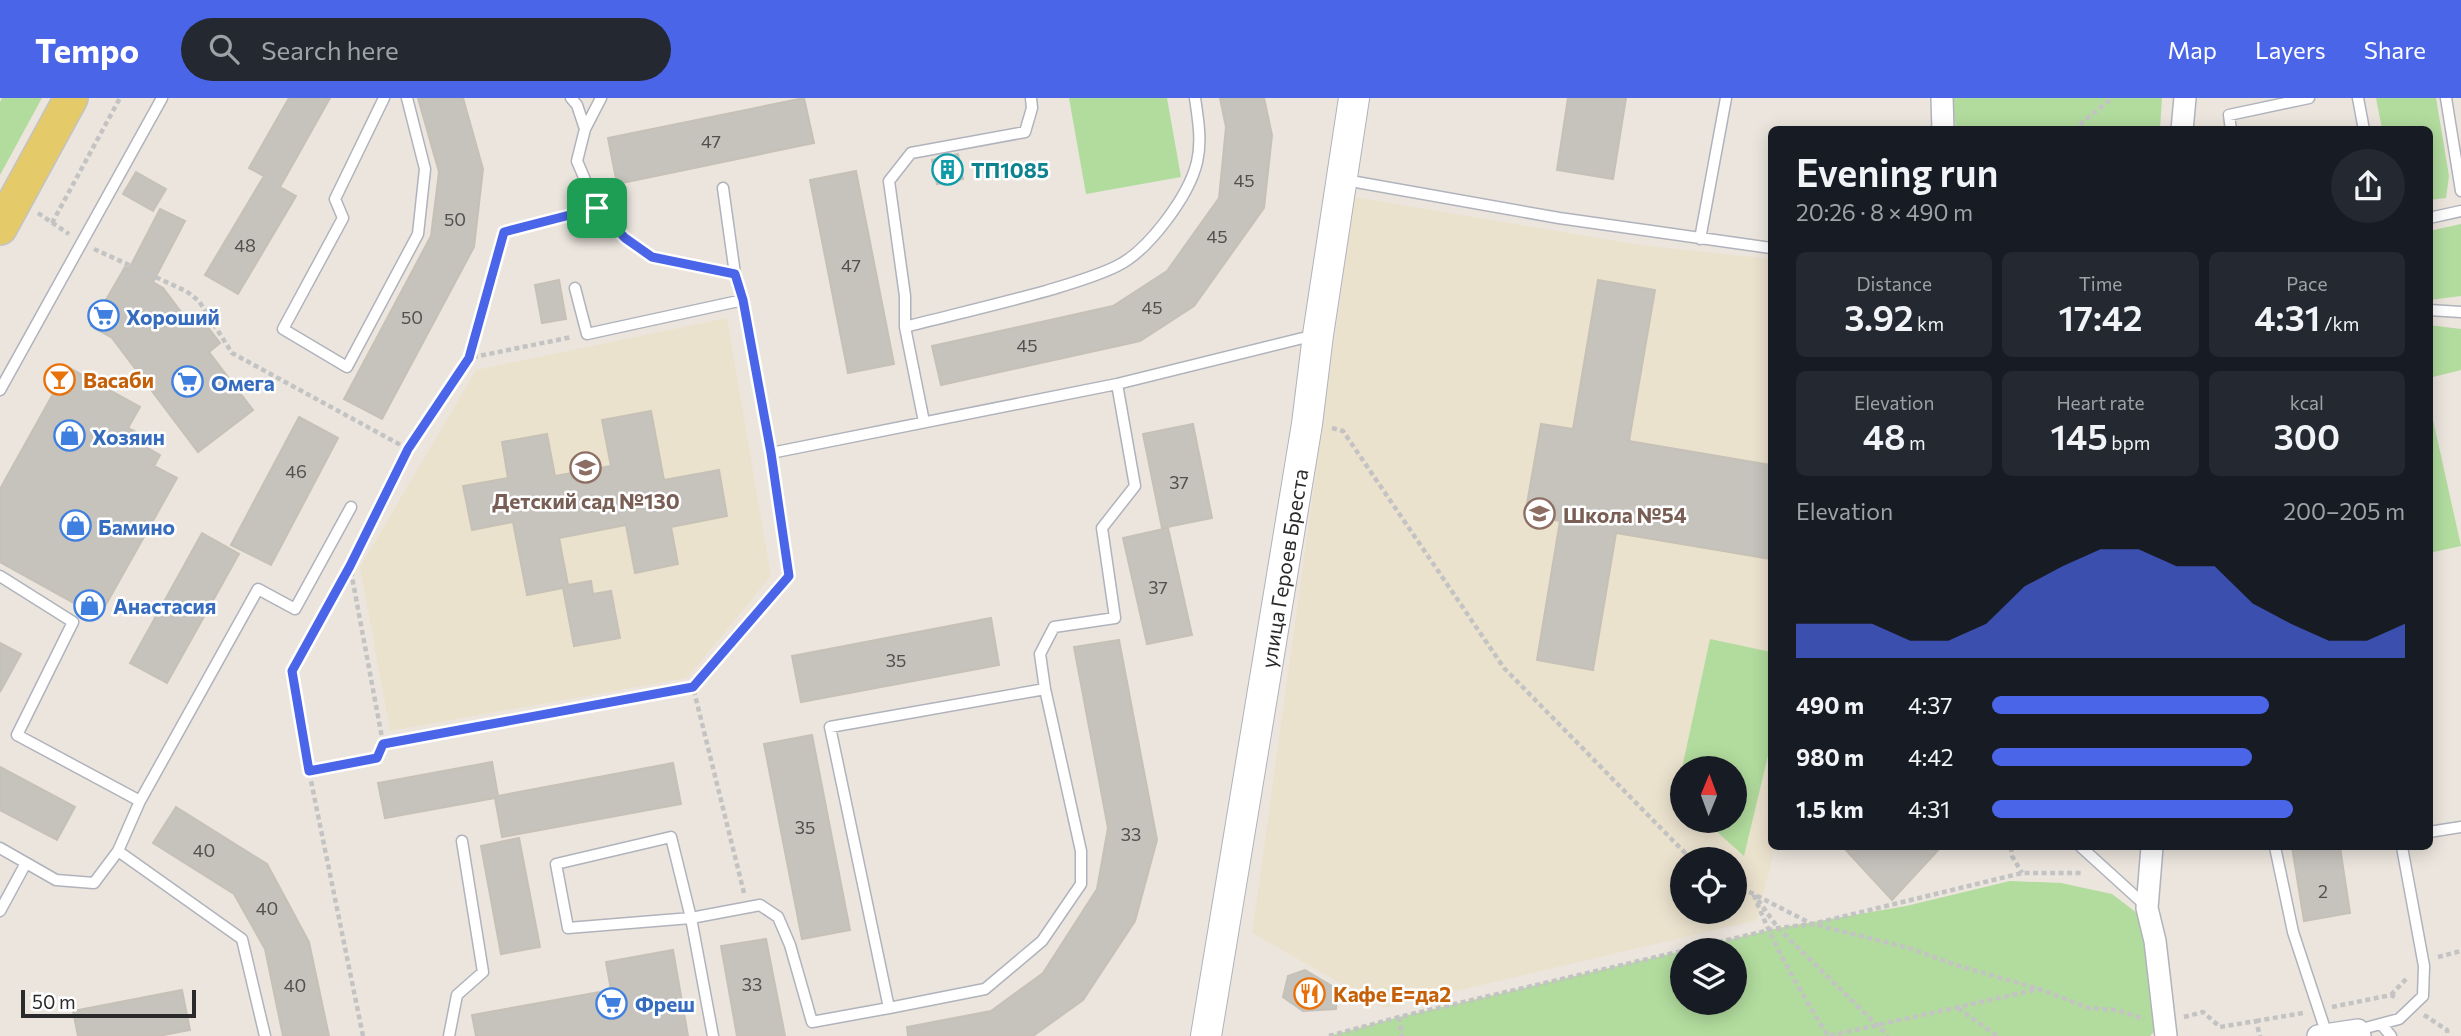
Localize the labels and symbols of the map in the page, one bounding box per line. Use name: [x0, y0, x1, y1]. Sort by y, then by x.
house number: 47: [701, 130, 721, 152]
building icon: ТП1085: [931, 152, 965, 186]
place label: ТП1085: [971, 157, 1049, 182]
house number: 45: [1233, 169, 1255, 191]
pin: [567, 178, 627, 238]
house number: 50: [444, 208, 466, 230]
house number: 45: [1206, 225, 1228, 247]
house number: 48: [234, 234, 256, 256]
house number: 47: [841, 254, 861, 276]
house number: 45: [1141, 296, 1163, 318]
supermarket icon: Хороший: [86, 299, 120, 333]
place label: Хороший: [126, 304, 220, 329]
house number: 50: [401, 306, 423, 328]
house number: 45: [1016, 334, 1038, 356]
bar icon: Васаби: [43, 362, 77, 396]
supermarket icon: Омега: [171, 365, 205, 399]
place label: Васаби: [83, 367, 154, 392]
place label: Омега: [211, 370, 275, 395]
shop icon: Хозяин: [52, 419, 86, 453]
place label: Хозяин: [92, 424, 165, 449]
school or university icon: Детский сад №130: [569, 451, 603, 485]
house number: 46: [285, 460, 307, 482]
street label: улица Героев Бреста: [1254, 467, 1312, 670]
house number: 37: [1169, 471, 1189, 493]
place label: Детский сад №130: [492, 488, 680, 513]
school or university icon: Школа №54: [1523, 497, 1557, 531]
place label: Школа №54: [1563, 502, 1687, 527]
shop icon: Бамино: [58, 509, 92, 543]
place label: Бамино: [98, 514, 175, 539]
house number: 37: [1148, 576, 1168, 598]
shop icon: Анастасия: [73, 588, 107, 622]
place label: Анастасия: [113, 593, 216, 618]
house number: 35: [886, 649, 906, 671]
north arrow: [1670, 756, 1746, 833]
house number: 35: [795, 816, 815, 838]
house number: 33: [1121, 823, 1141, 845]
house number: 40: [193, 839, 215, 861]
house number: 2: [2318, 880, 2328, 902]
house number: 40: [256, 897, 278, 919]
house number: 33: [742, 973, 762, 995]
house number: 40: [284, 974, 306, 996]
restaurant icon: Кафе Е=да2: [1293, 976, 1327, 1010]
place label: Кафе Е=да2: [1333, 981, 1451, 1006]
supermarket icon: Фреш: [595, 986, 629, 1020]
scale bar: [21, 987, 196, 1019]
place label: Фреш: [635, 991, 695, 1016]

